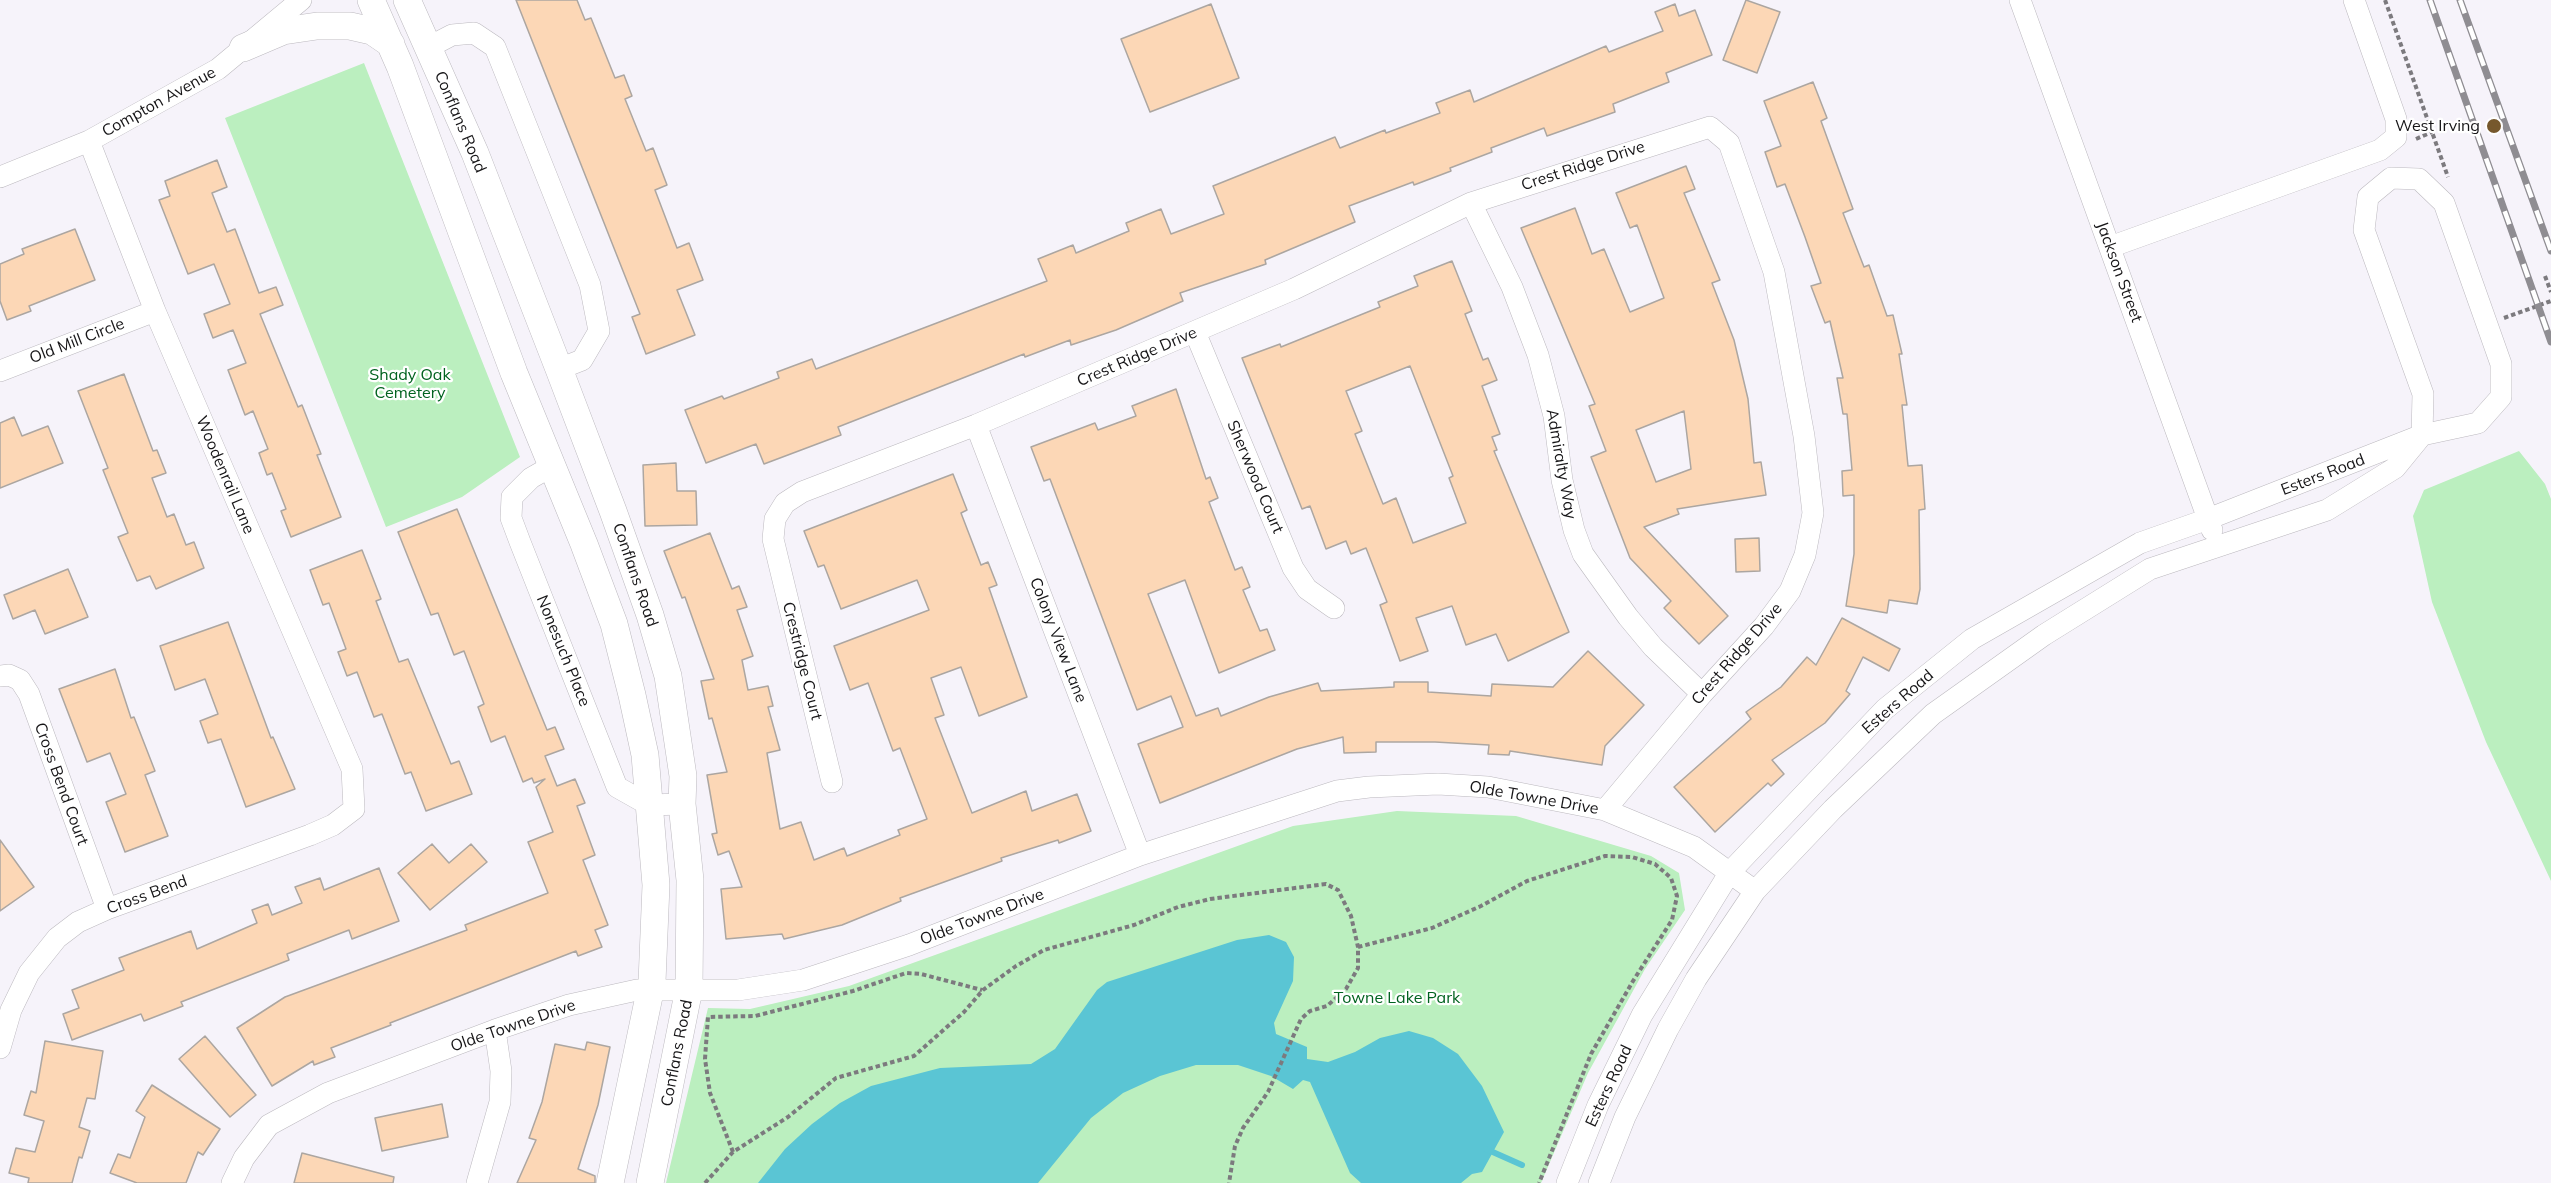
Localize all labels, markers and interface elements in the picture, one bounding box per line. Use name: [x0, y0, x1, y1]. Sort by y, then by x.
street label: Compton Avenue: [99, 63, 219, 141]
street label: Conflans Road: [430, 68, 490, 176]
place label: West Irving: [2395, 116, 2480, 136]
marker: West Irving: [2485, 117, 2503, 135]
street label: Crest Ridge Drive: [1519, 137, 1647, 195]
street label: Jackson Street: [2092, 219, 2146, 325]
street label: Old Mill Circle: [27, 314, 127, 368]
street label: Crest Ridge Drive: [1074, 323, 1200, 391]
park label: Shady Oak Cemetery: [369, 365, 451, 403]
street label: Admiralty Way: [1542, 407, 1580, 521]
street label: Woodenrail Lane: [191, 413, 259, 537]
street label: Sherwood Court: [1223, 418, 1287, 536]
street label: Esters Road: [2278, 450, 2368, 500]
street label: Conflans Road: [608, 521, 662, 629]
street label: Colony View Lane: [1025, 575, 1091, 705]
street label: Nonesuch Place: [532, 593, 594, 709]
street label: Crest Ridge Drive: [1688, 599, 1786, 709]
street label: Crestridge Court: [778, 600, 826, 722]
street label: Esters Road: [1858, 666, 1938, 738]
street label: Cross Bend Court: [30, 720, 92, 848]
street label: Olde Towne Drive: [1468, 777, 1600, 819]
street label: Cross Bend: [104, 872, 190, 918]
street label: Olde Towne Drive: [917, 885, 1047, 949]
park label: Towne Lake Park: [1334, 988, 1460, 1008]
street label: Olde Towne Drive: [448, 996, 578, 1056]
street label: Conflans Road: [657, 998, 697, 1108]
street label: Esters Road: [1582, 1042, 1636, 1130]

